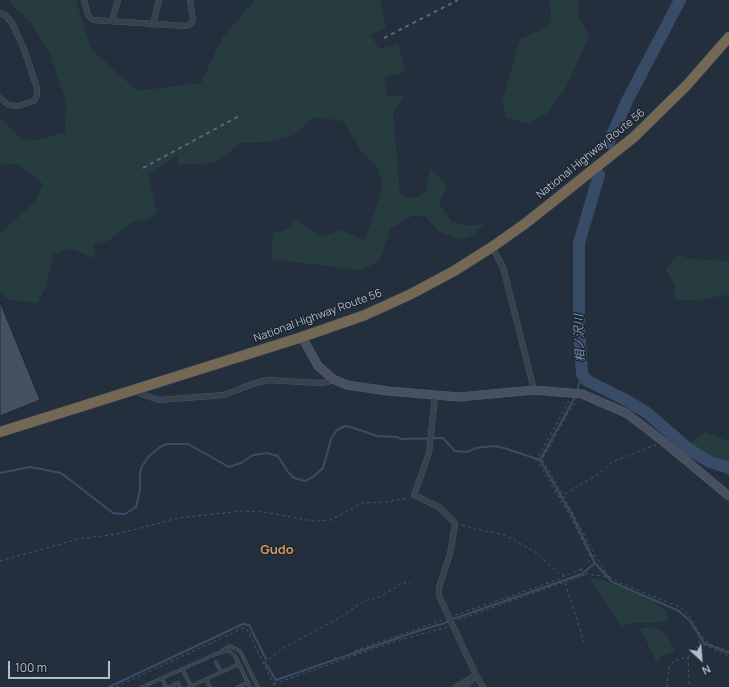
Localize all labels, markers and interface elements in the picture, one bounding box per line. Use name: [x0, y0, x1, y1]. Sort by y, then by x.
street label: National Highway Route 56: [534, 106, 648, 202]
street label: National Highway Route 56: [252, 287, 384, 345]
water label: 相ノ沢川: [572, 314, 588, 362]
district label: Gudo: [260, 542, 294, 558]
north arrow: [681, 639, 721, 679]
scale bar: [10, 653, 112, 679]
text: 100 m: [15, 659, 47, 676]
text: N: [700, 662, 713, 679]

